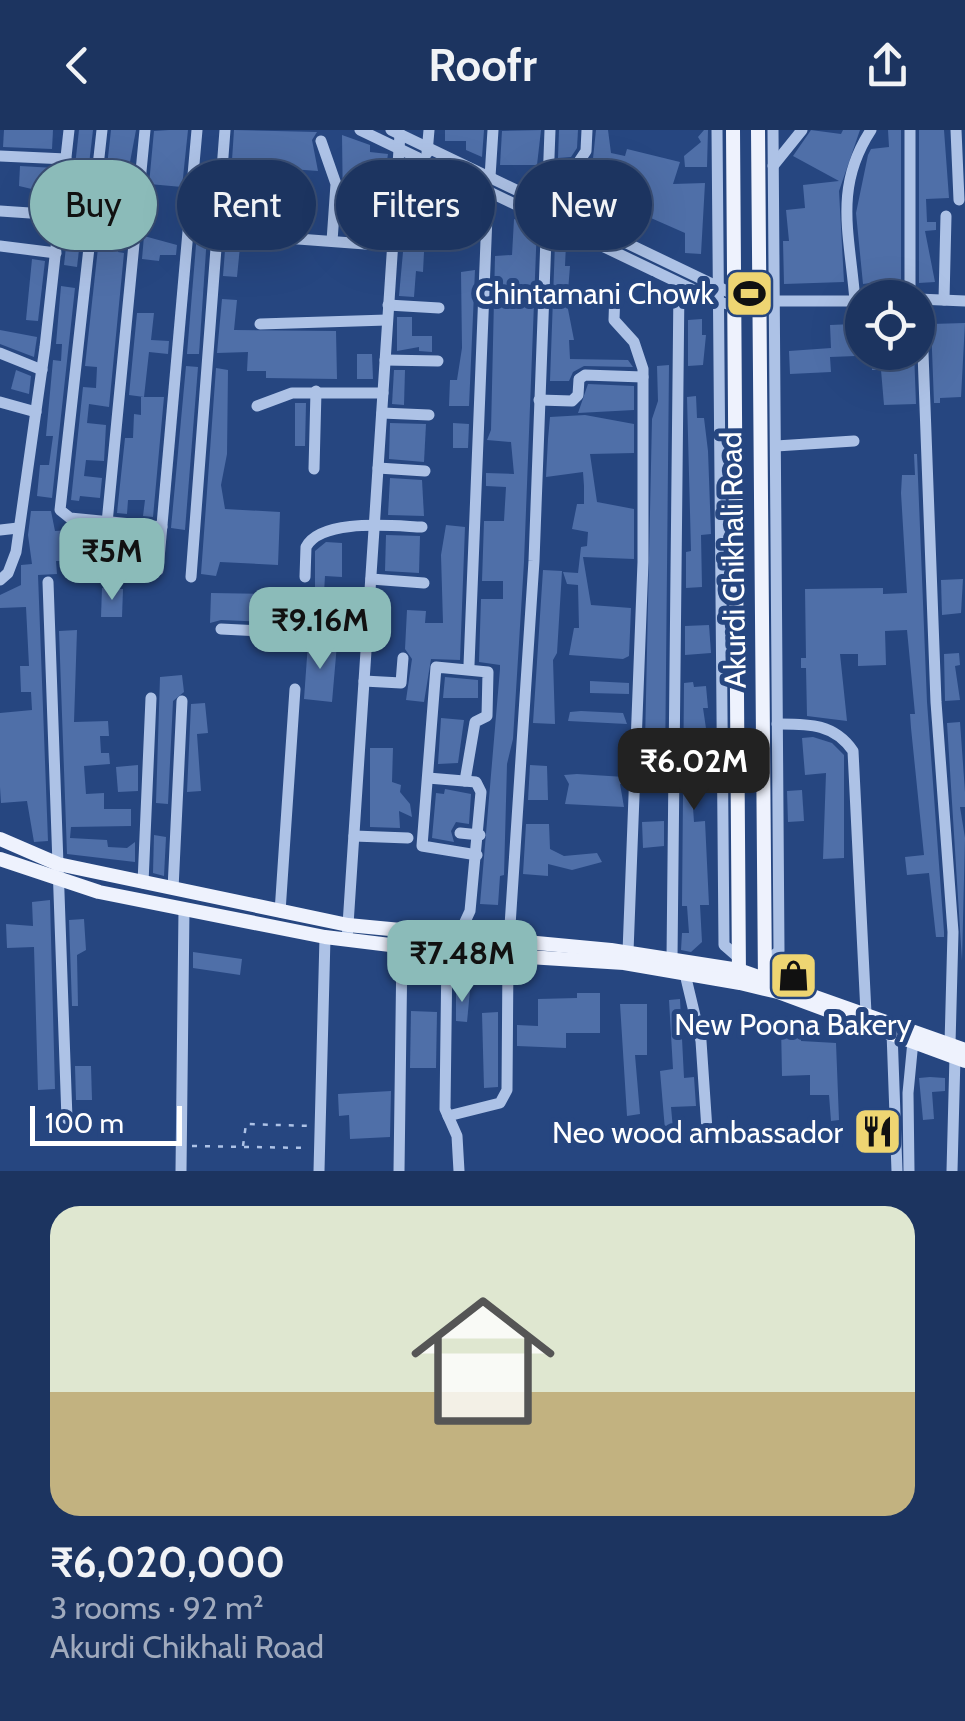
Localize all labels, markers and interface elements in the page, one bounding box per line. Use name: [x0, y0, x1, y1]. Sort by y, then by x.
icon: back: [50, 38, 105, 93]
text: Roofr: [428, 38, 537, 92]
icon: share: [860, 38, 915, 93]
chip: Buy: [30, 160, 157, 250]
chip: Rent: [177, 160, 316, 250]
chip: Filters: [336, 160, 495, 250]
chip: New: [515, 160, 652, 250]
sports icon: Chintamani Chowk: [723, 267, 775, 319]
place label: Chintamani Chowk: [475, 275, 715, 312]
map controls: [845, 280, 935, 370]
button: locate: [845, 280, 935, 370]
street label: Akurdi Chikhali Road: [712, 431, 754, 689]
pin: ₹5M: [64, 518, 160, 603]
text: ₹5M: [81, 531, 143, 570]
pin: ₹9.16M: [239, 587, 401, 672]
text: ₹9.16M: [271, 600, 369, 639]
pin: ₹6.02M: [613, 728, 775, 813]
text: ₹6.02M: [640, 741, 748, 780]
pin: ₹7.48M: [381, 920, 543, 1005]
text: ₹7.48M: [409, 933, 515, 972]
shop icon: New Poona Bakery: [767, 949, 819, 1001]
place label: New Poona Bakery: [674, 1006, 912, 1043]
scale bar: [30, 1101, 182, 1146]
text: 100 m: [45, 1106, 124, 1140]
restaurant icon: Neo wood ambassador: [852, 1106, 904, 1158]
place label: Neo wood ambassador: [552, 1114, 844, 1151]
icon: home: [393, 1271, 573, 1451]
text: ₹6,020,000: [50, 1536, 285, 1588]
text: 3 rooms · 92 m²: [50, 1588, 264, 1627]
text: Akurdi Chikhali Road: [50, 1627, 324, 1666]

